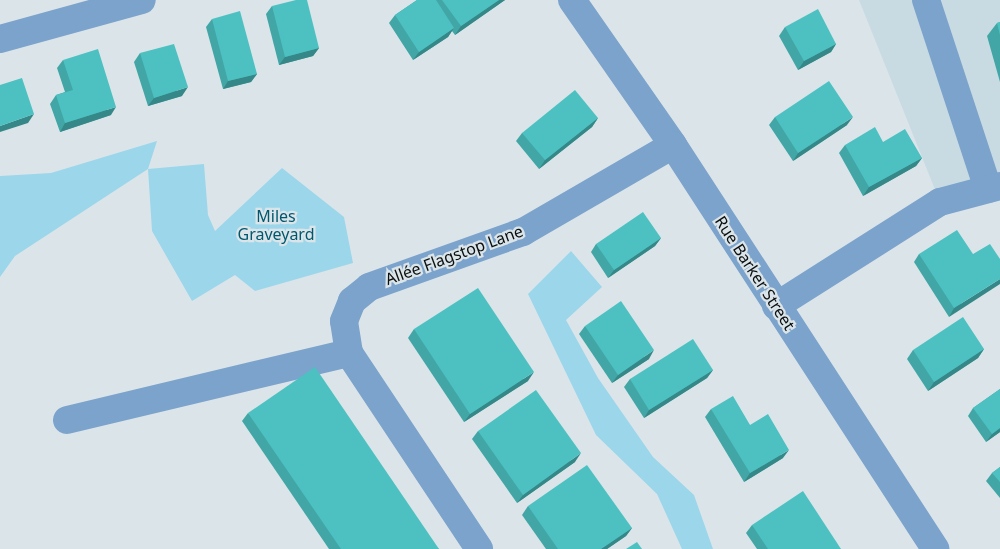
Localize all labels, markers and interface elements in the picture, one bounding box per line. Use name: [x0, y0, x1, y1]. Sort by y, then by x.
park label: Miles Graveyard: [237, 206, 315, 244]
street label: Rue Barker Street: [711, 212, 799, 334]
street label: Allée Flagstop Lane: [382, 221, 526, 289]

